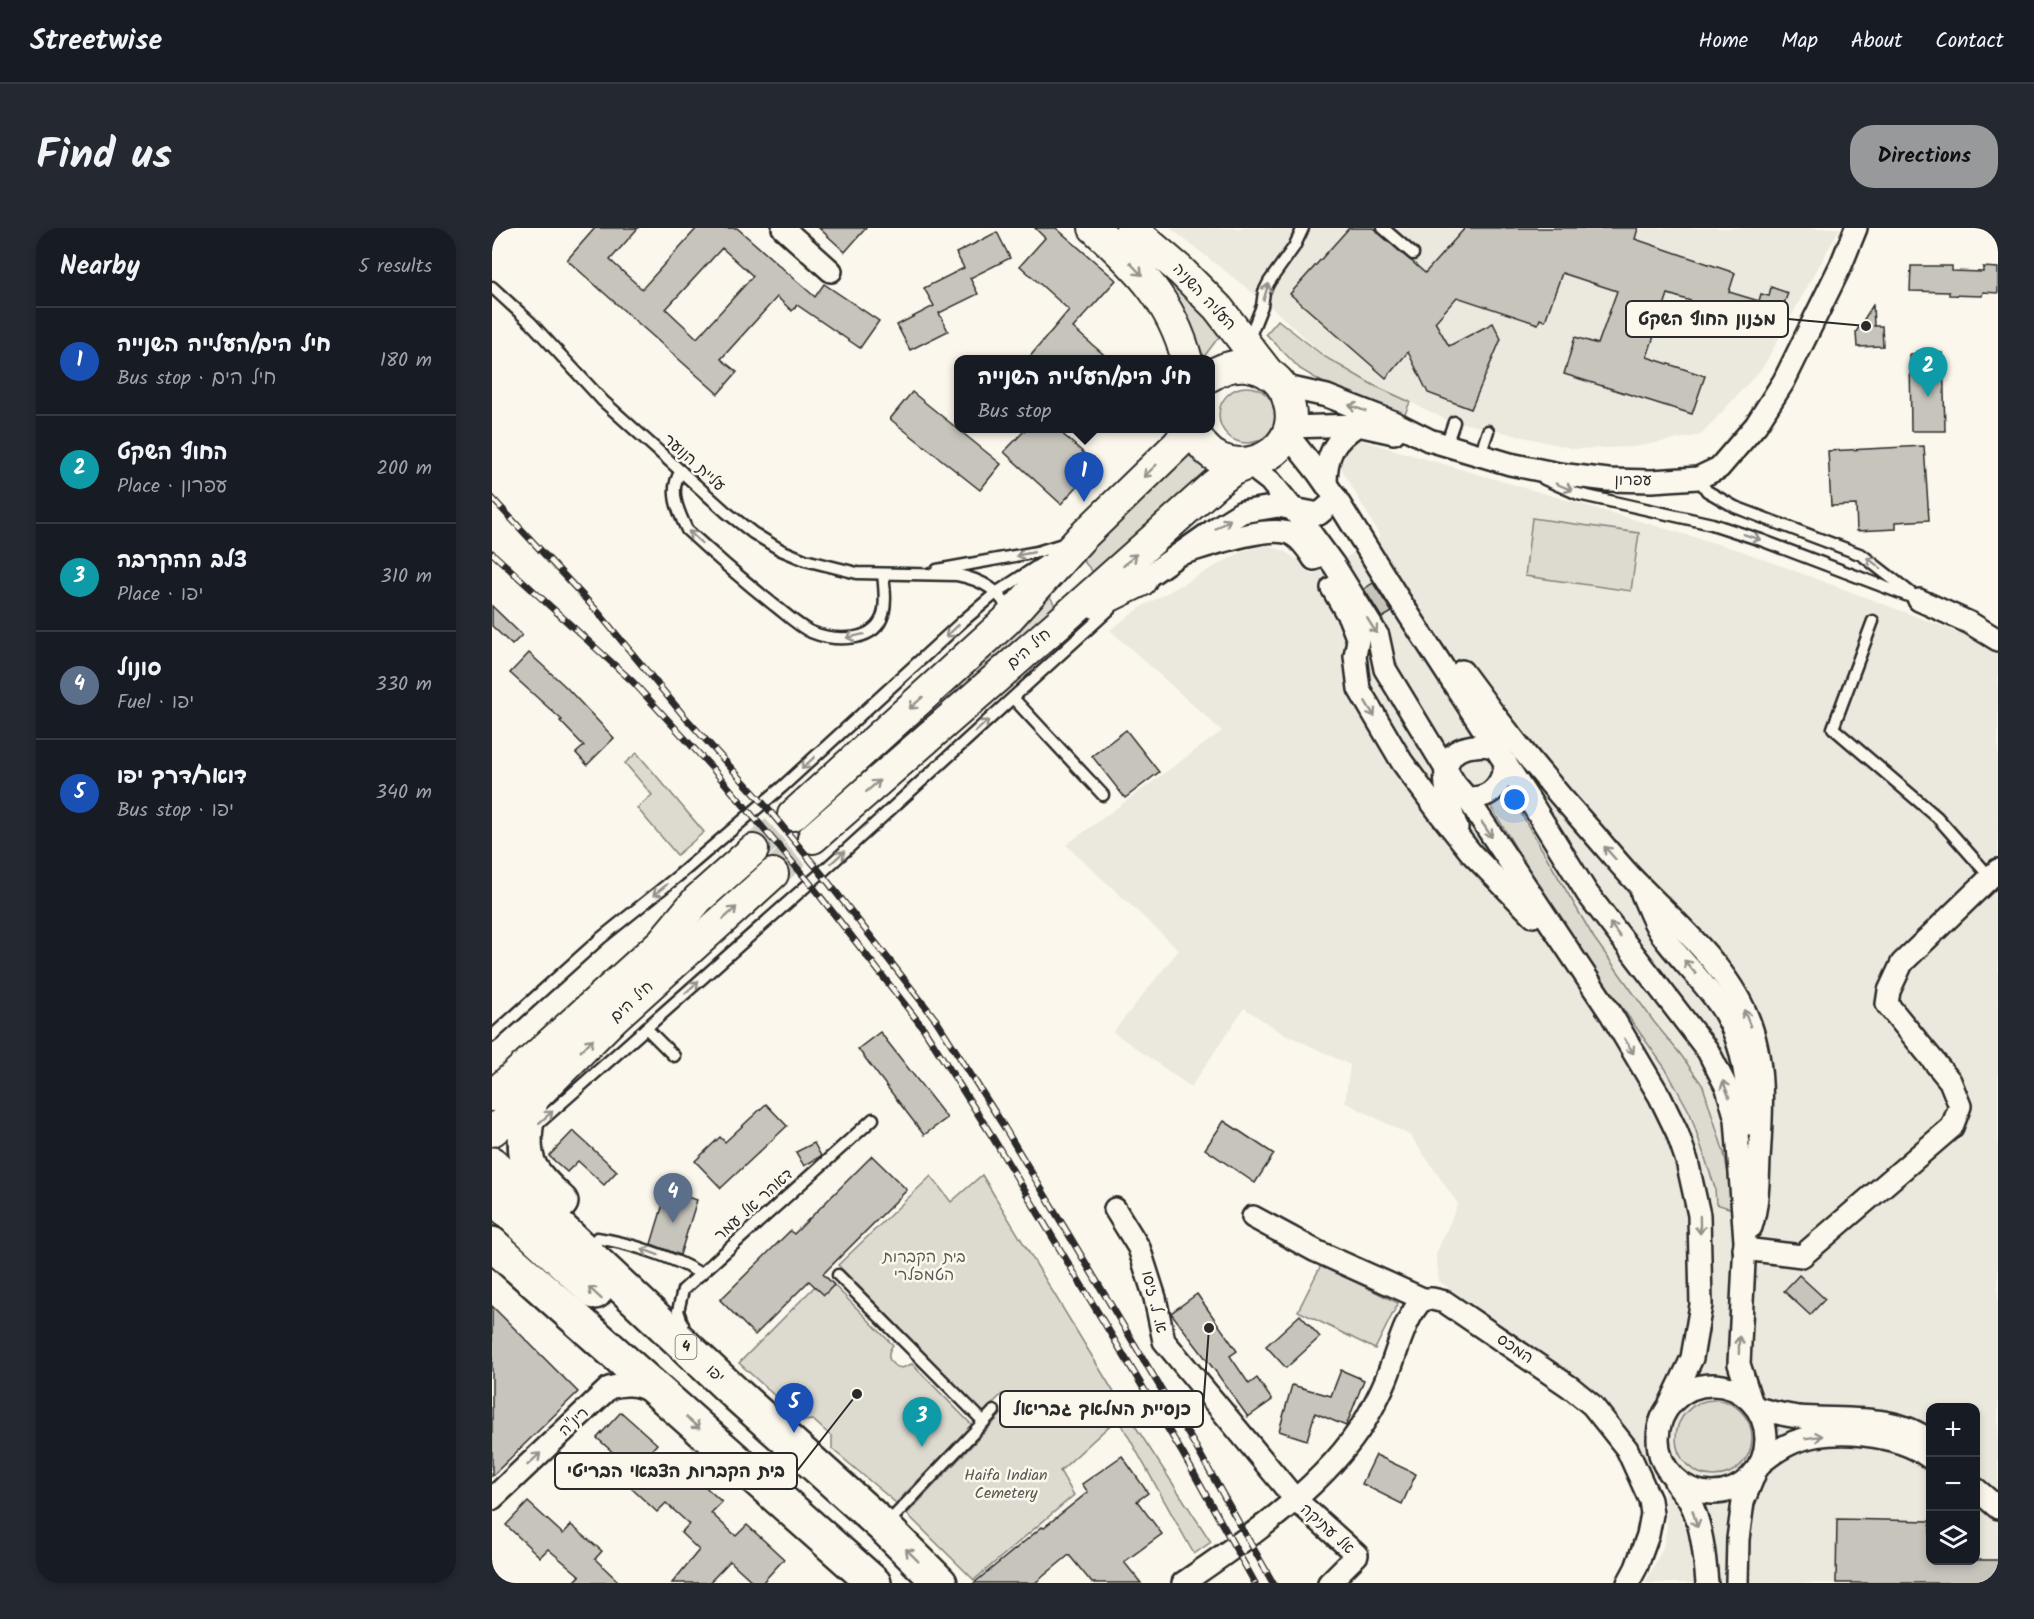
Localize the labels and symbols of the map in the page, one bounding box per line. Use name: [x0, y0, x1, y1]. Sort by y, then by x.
street label: העליה השניה: [1166, 258, 1242, 336]
one-way arrow: [1128, 261, 1143, 276]
one-way arrow: [1261, 283, 1272, 302]
callout: מזנון החוף השקט: [1626, 301, 1788, 337]
text: מזנון החוף השקט: [1638, 306, 1776, 335]
pin: 2: [1908, 348, 1948, 397]
one-way arrow: [1348, 401, 1367, 412]
street label: עליית הנוער: [657, 428, 731, 498]
pin: 1: [1064, 452, 1104, 502]
one-way arrow: [1143, 464, 1158, 478]
street label: עפרון: [1614, 468, 1652, 493]
one-way arrow: [1555, 483, 1573, 494]
one-way arrow: [1214, 517, 1231, 529]
one-way arrow: [688, 530, 703, 544]
one-way arrow: [1742, 532, 1761, 543]
one-way arrow: [1015, 549, 1035, 560]
one-way arrow: [1122, 553, 1137, 567]
one-way arrow: [1866, 557, 1882, 570]
one-way arrow: [1367, 617, 1379, 634]
street label: חיל הים: [1001, 623, 1057, 675]
one-way arrow: [945, 624, 960, 638]
one-way arrow: [845, 631, 864, 643]
one-way arrow: [909, 696, 924, 710]
one-way arrow: [1364, 700, 1376, 717]
one-way arrow: [974, 719, 989, 733]
one-way arrow: [801, 756, 816, 770]
one-way arrow: [865, 779, 881, 792]
your location: [1500, 785, 1529, 814]
one-way arrow: [1482, 821, 1494, 838]
one-way arrow: [1603, 846, 1617, 861]
one-way arrow: [830, 851, 845, 865]
one-way arrow: [653, 884, 669, 897]
one-way arrow: [722, 906, 737, 920]
one-way arrow: [1609, 922, 1621, 938]
one-way arrow: [1683, 959, 1696, 975]
street label: חיל הים: [604, 975, 660, 1029]
one-way arrow: [684, 980, 699, 994]
one-way arrow: [1741, 1010, 1752, 1028]
one-way arrow: [1624, 1037, 1636, 1054]
one-way arrow: [580, 1038, 595, 1053]
one-way arrow: [1720, 1080, 1731, 1098]
one-way arrow: [539, 1110, 554, 1124]
street label: דאהר אל עמר: [709, 1163, 799, 1247]
pin: 4: [654, 1174, 693, 1223]
one-way arrow: [1694, 1215, 1705, 1235]
park label: בית הקברות הטמפלרי: [881, 1245, 966, 1288]
one-way arrow: [641, 1246, 660, 1257]
street label: א. ל. זיסו: [1134, 1268, 1174, 1336]
one-way arrow: [588, 1285, 603, 1300]
street label: המכס: [1491, 1327, 1539, 1371]
road number: 4: [676, 1335, 696, 1359]
one-way arrow: [1734, 1335, 1745, 1355]
street label: יפו: [700, 1359, 730, 1389]
pin: 5: [774, 1384, 814, 1433]
callout: כנסיית המלאך גבריאל: [1000, 1391, 1203, 1427]
text: כנסיית המלאך גבריאל: [1013, 1396, 1191, 1425]
pin: 3: [902, 1398, 942, 1447]
street label: רינ"ה: [553, 1401, 595, 1443]
one-way arrow: [685, 1416, 700, 1430]
one-way arrow: [1804, 1432, 1823, 1443]
one-way arrow: [527, 1452, 542, 1466]
callout: בית הקברות הצבאי הבריטי: [555, 1453, 797, 1489]
text: בית הקברות הצבאי הבריטי: [567, 1458, 785, 1487]
park label: Haifa Indian Cemetery: [964, 1463, 1048, 1506]
street label: אל עתיקה: [1294, 1498, 1360, 1560]
one-way arrow: [1690, 1509, 1701, 1528]
one-way arrow: [904, 1548, 919, 1562]

